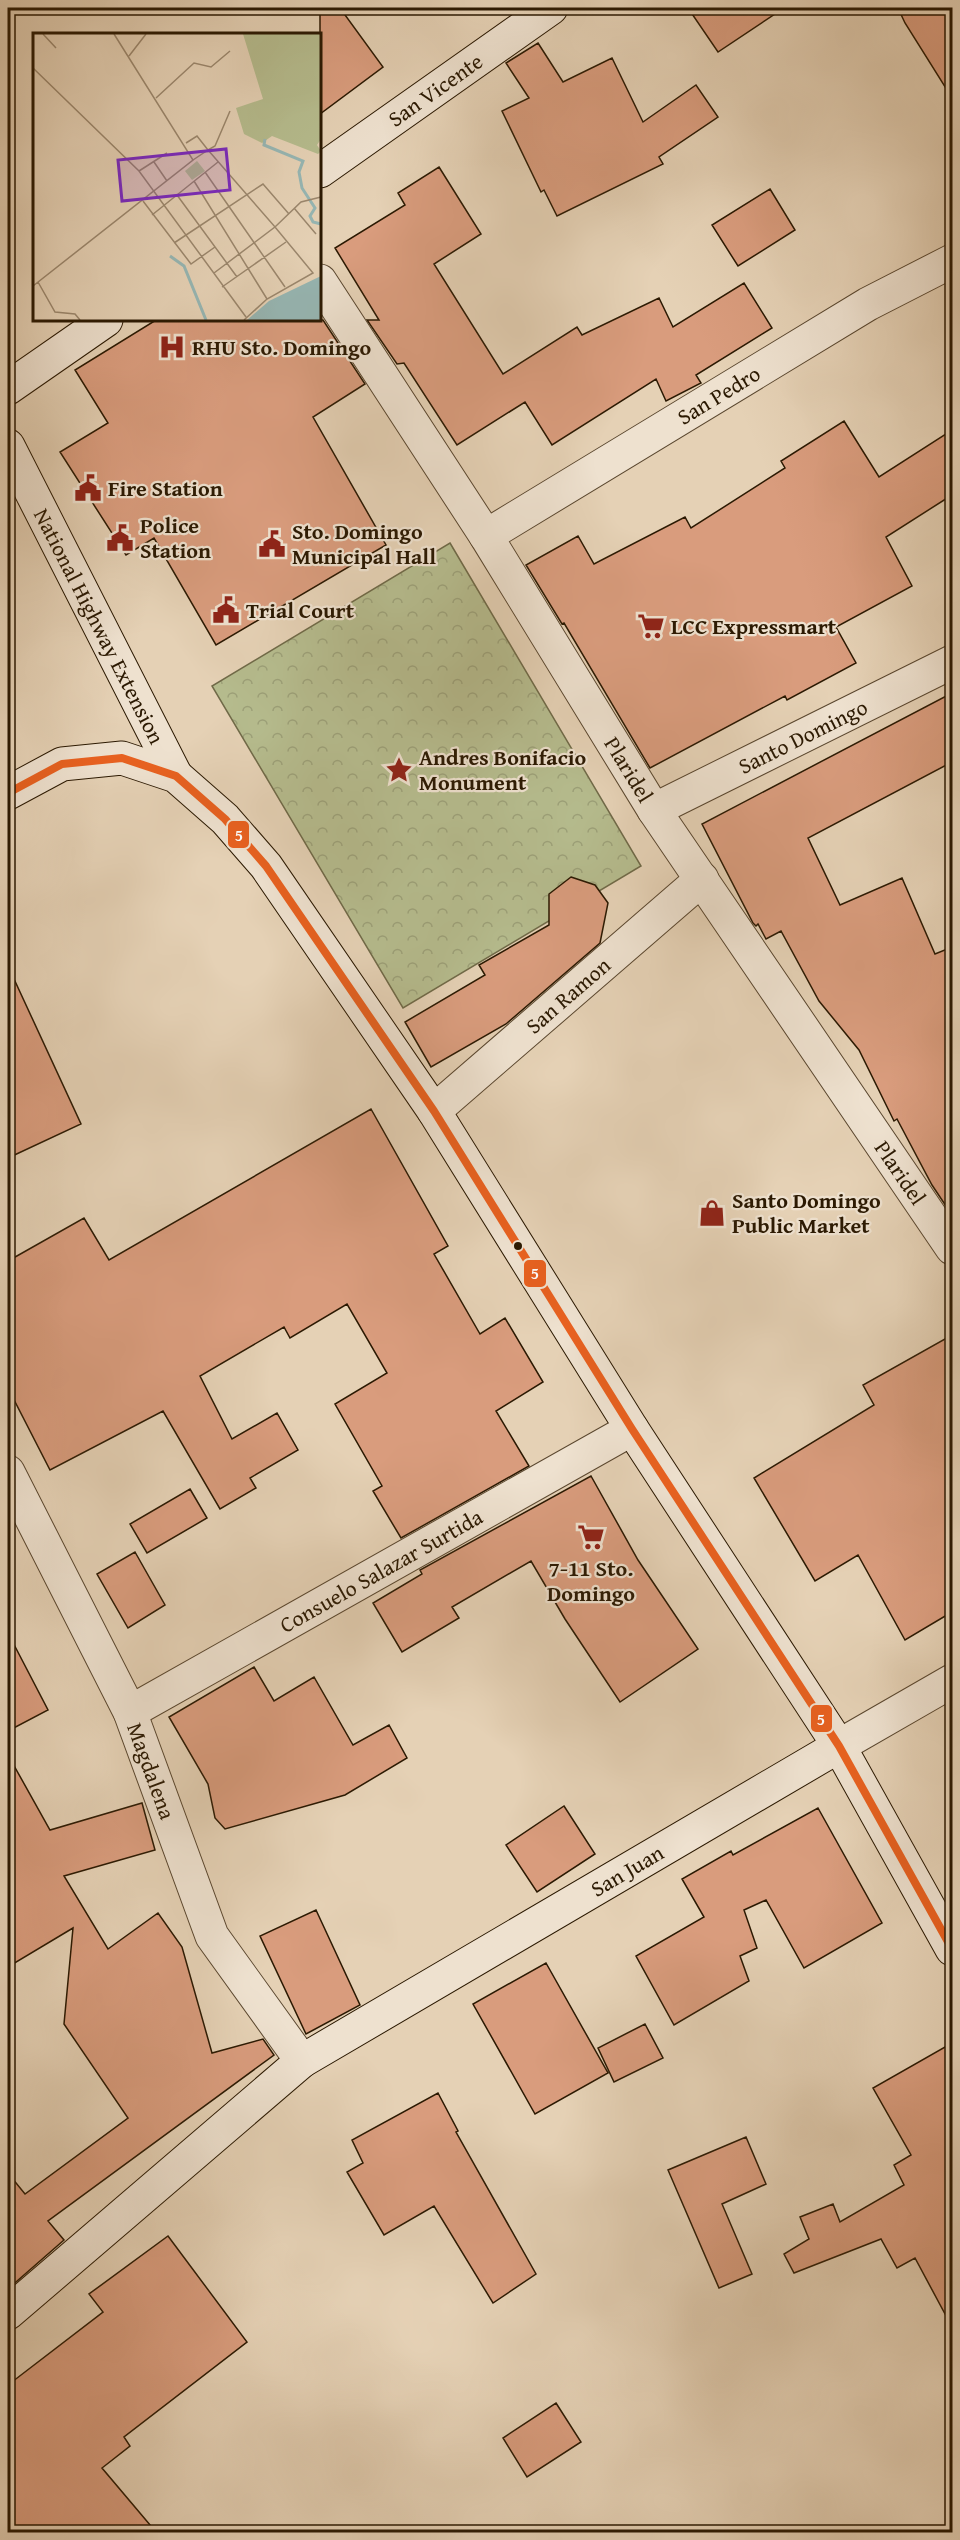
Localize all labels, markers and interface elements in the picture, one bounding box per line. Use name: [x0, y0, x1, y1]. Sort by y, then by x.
inset map: [33, 33, 321, 321]
street label: San Vicente: [381, 45, 489, 134]
place label: RHU Sto. Domingo: [192, 331, 371, 363]
hospital icon: RHU Sto. Domingo: [157, 332, 187, 362]
street label: San Pedro: [671, 357, 766, 432]
place label: Fire Station: [108, 472, 223, 504]
public building icon: Fire Station: [73, 473, 103, 503]
street label: National Highway Extension: [26, 503, 173, 750]
place label: Police Station: [140, 509, 211, 566]
place label: Sto. Domingo Municipal Hall: [292, 515, 436, 572]
public building icon: Police Station: [105, 523, 135, 553]
public building icon: Sto. Domingo Municipal Hall: [257, 529, 287, 559]
place label: Trial Court: [246, 594, 355, 626]
public building icon: Trial Court: [211, 595, 241, 625]
place label: LCC Expressmart: [671, 610, 837, 642]
supermarket icon: LCC Expressmart: [636, 611, 666, 641]
street label: Santo Domingo: [733, 691, 873, 782]
street label: Plaridel: [597, 730, 662, 808]
place label: Andres Bonifacio Monument: [419, 741, 587, 798]
place icon: Andres Bonifacio Monument: [384, 755, 414, 785]
line badge: 5: [227, 820, 250, 849]
text: 5: [235, 823, 243, 847]
street label: San Ramon: [518, 949, 618, 1041]
street label: Plaridel: [867, 1134, 934, 1211]
place label: Santo Domingo Public Market: [732, 1184, 881, 1241]
shop icon: Santo Domingo Public Market: [697, 1198, 727, 1228]
unlabelled marker: [512, 1240, 524, 1252]
line badge: 5: [523, 1259, 547, 1288]
text: 5: [531, 1261, 539, 1285]
street label: Consuelo Salazar Surtida: [274, 1500, 489, 1641]
supermarket icon: 7-11 Sto. Domingo: [576, 1522, 606, 1552]
place label: 7-11 Sto. Domingo: [547, 1552, 635, 1609]
line badge: 5: [810, 1704, 833, 1733]
text: 5: [817, 1707, 825, 1731]
street label: Magdalena: [119, 1718, 184, 1824]
street label: San Juan: [584, 1836, 670, 1904]

